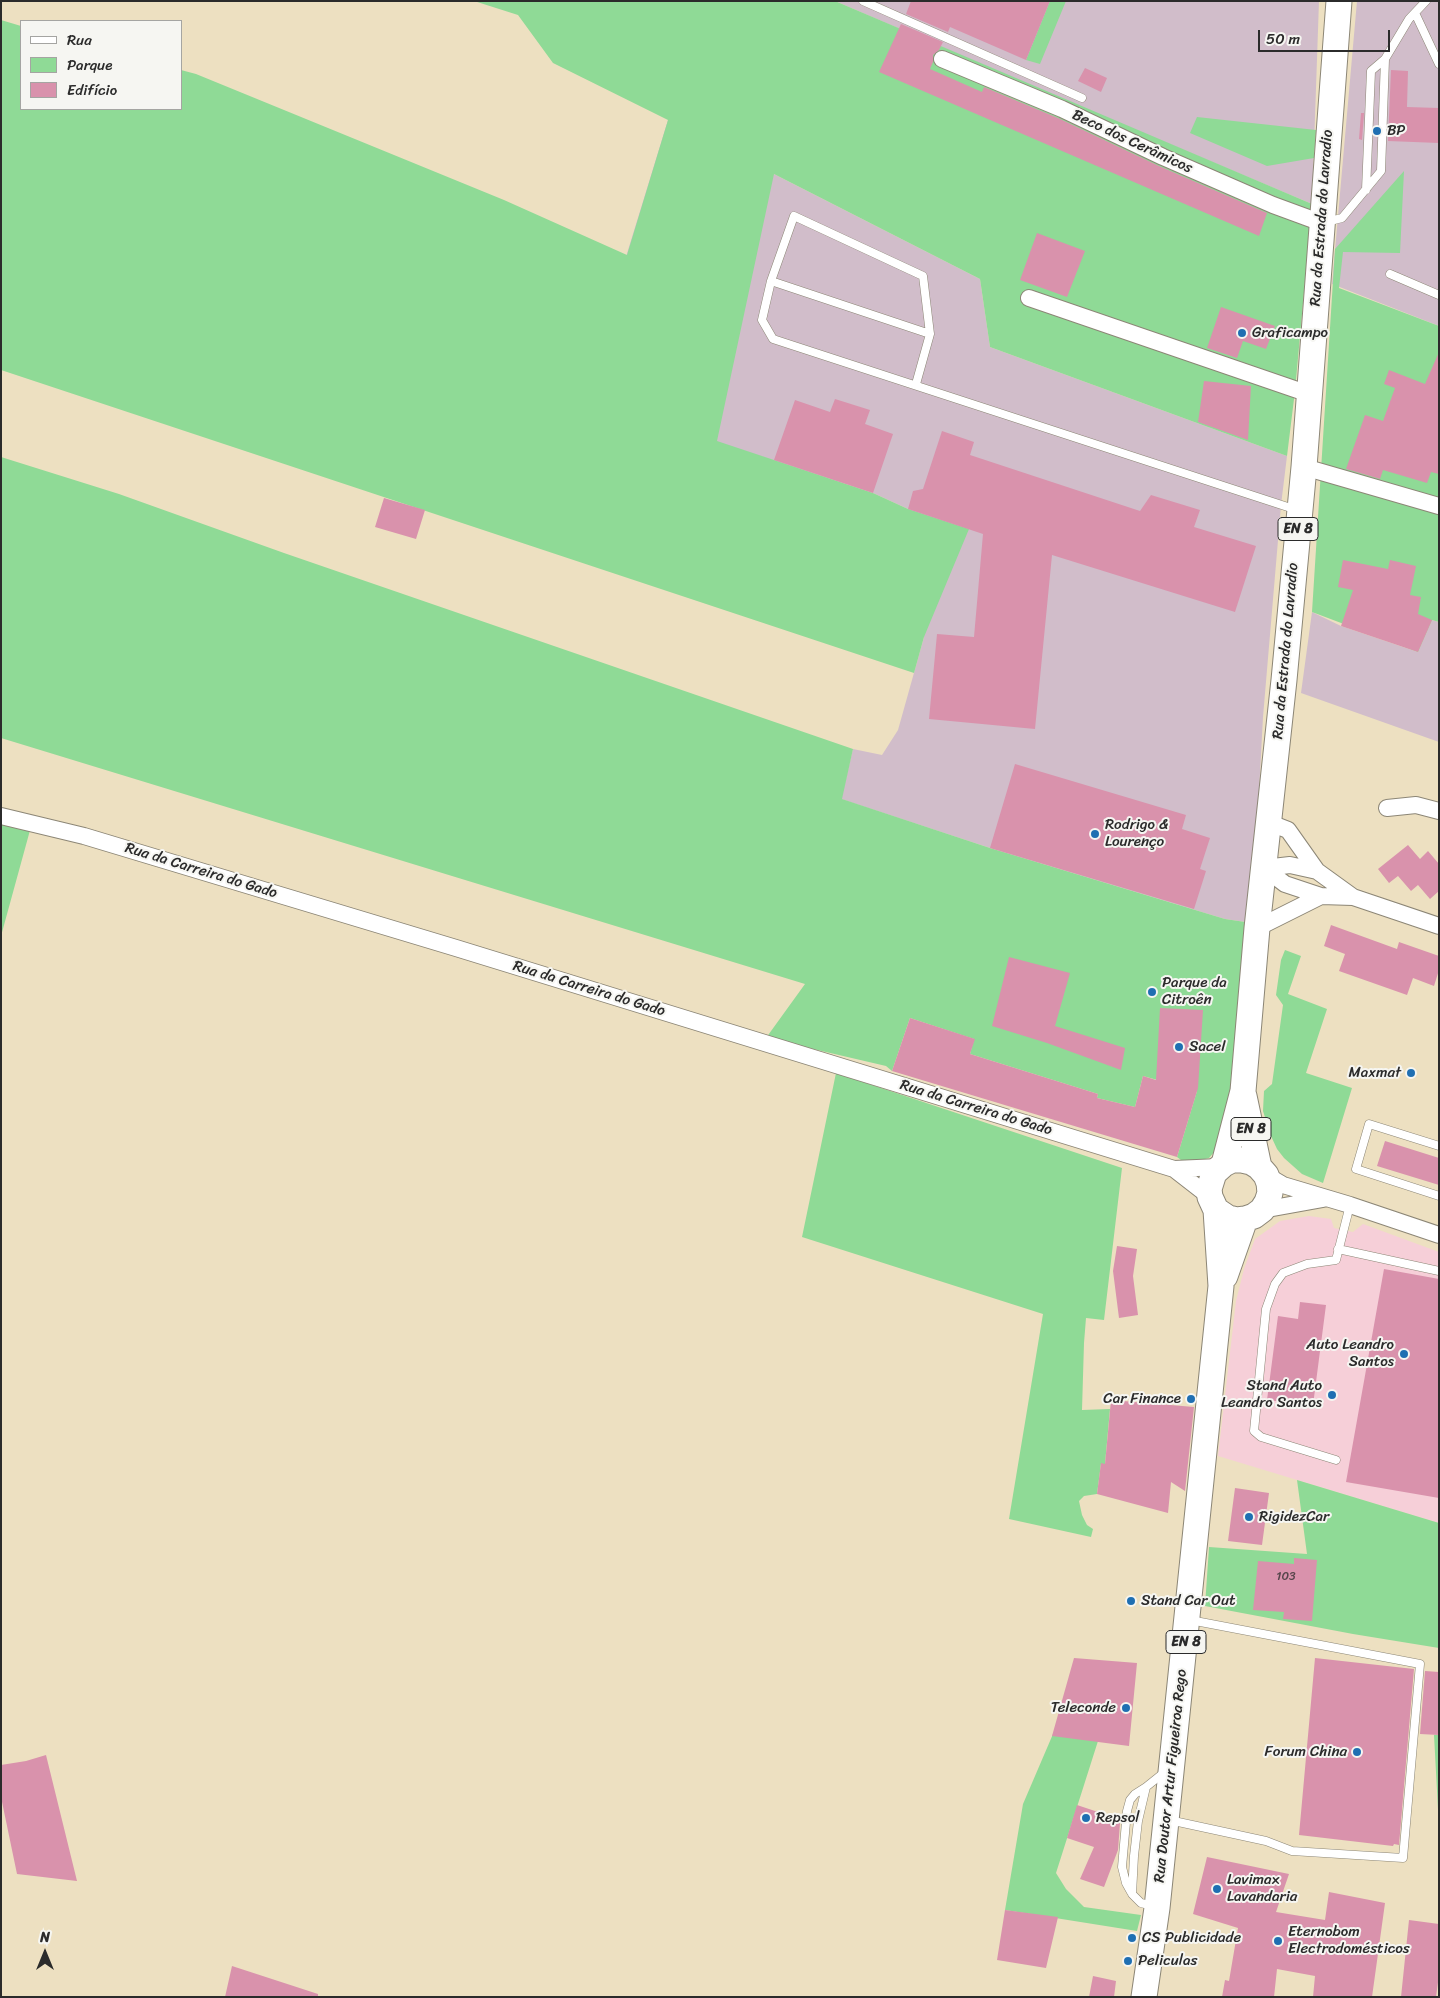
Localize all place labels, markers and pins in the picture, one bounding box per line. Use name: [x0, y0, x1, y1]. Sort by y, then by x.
place label: BP: [1387, 122, 1405, 140]
marker: BP: [1371, 125, 1383, 137]
place label: Graficampo: [1252, 324, 1328, 342]
marker: Graficampo: [1236, 327, 1248, 339]
place label: Rodrigo & Lourenço: [1105, 816, 1168, 851]
marker: Rodrigo & Lourenço: [1089, 828, 1101, 840]
place label: Parque da Citroên: [1162, 974, 1227, 1009]
marker: Parque da Citroên: [1146, 986, 1158, 998]
place label: Sacel: [1189, 1038, 1225, 1056]
marker: Sacel: [1173, 1041, 1185, 1053]
place label: Maxmat: [1348, 1064, 1401, 1082]
marker: Maxmat: [1405, 1067, 1417, 1079]
place label: Auto Leandro Santos: [1306, 1336, 1394, 1371]
marker: Auto Leandro Santos: [1398, 1348, 1410, 1360]
place label: Stand Auto Leandro Santos: [1221, 1377, 1322, 1412]
marker: Stand Auto Leandro Santos: [1326, 1389, 1338, 1401]
place label: Car Finance: [1103, 1390, 1181, 1408]
marker: Car Finance: [1185, 1393, 1197, 1405]
place label: RigidezCar: [1259, 1508, 1329, 1526]
marker: RigidezCar: [1243, 1511, 1255, 1523]
place label: Stand Car Out: [1141, 1592, 1236, 1610]
marker: Stand Car Out: [1125, 1595, 1137, 1607]
place label: Teleconde: [1051, 1699, 1116, 1717]
marker: Teleconde: [1120, 1702, 1132, 1714]
place label: Forum China: [1265, 1743, 1347, 1761]
marker: Forum China: [1351, 1746, 1363, 1758]
place label: Repsol: [1096, 1809, 1140, 1827]
marker: Repsol: [1080, 1812, 1092, 1824]
place label: Lavimax Lavandaria: [1227, 1871, 1297, 1906]
marker: Lavimax Lavandaria: [1211, 1883, 1223, 1895]
place label: Eternobom Electrodomésticos: [1288, 1923, 1410, 1958]
place label: CS Publicidade: [1142, 1929, 1241, 1947]
marker: CS Publicidade: [1126, 1932, 1138, 1944]
marker: Eternobom Electrodomésticos: [1272, 1935, 1284, 1947]
place label: Peliculas: [1138, 1952, 1197, 1970]
marker: Peliculas: [1122, 1955, 1134, 1967]

